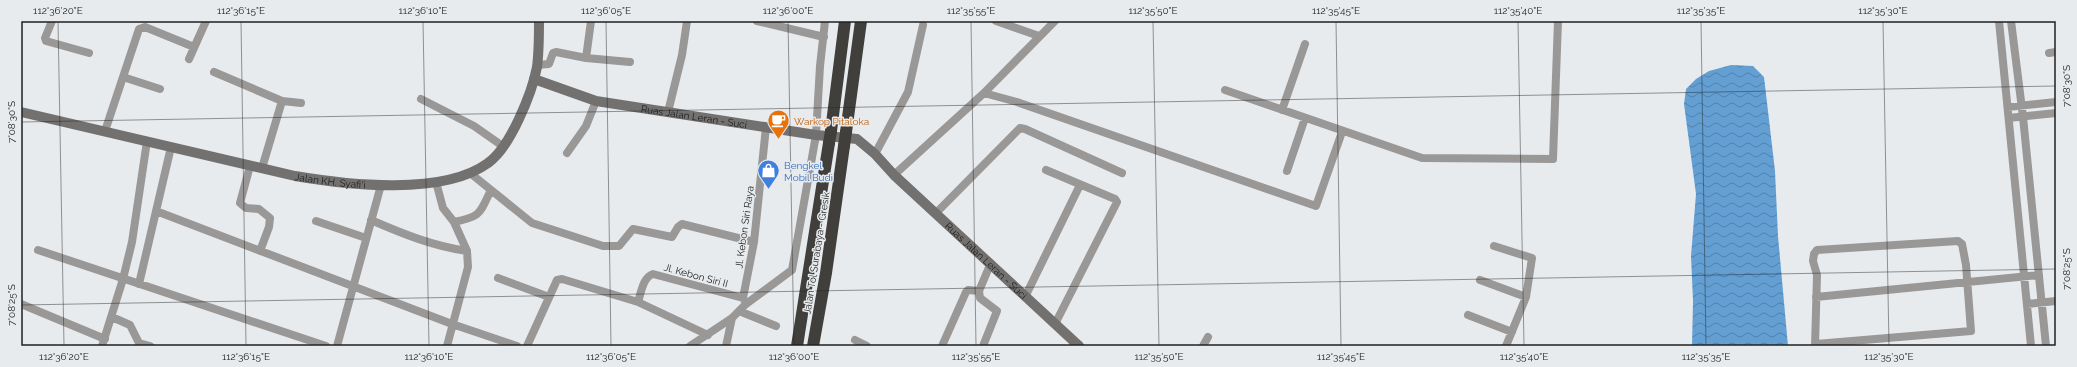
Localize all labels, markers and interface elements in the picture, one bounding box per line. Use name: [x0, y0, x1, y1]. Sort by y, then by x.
text: 112°36'20"E: [33, 5, 83, 16]
text: 112°36'15"E: [217, 5, 265, 16]
text: 112°36'10"E: [399, 5, 447, 16]
text: 112°36'05"E: [581, 5, 631, 16]
text: 112°36'00"E: [763, 5, 813, 16]
text: 112°35'55"E: [947, 5, 995, 16]
text: 112°35'50"E: [1128, 5, 1178, 16]
text: 112°35'45"E: [1312, 5, 1360, 16]
text: 112°35'40"E: [1494, 5, 1542, 16]
text: 112°35'35"E: [1677, 5, 1725, 16]
text: 112°35'30"E: [1858, 5, 1908, 16]
text: 7°08'30"S: [2061, 65, 2072, 107]
text: 7°08'30"S: [6, 101, 17, 143]
street label: Ruas Jalan Leran - Suci: [640, 103, 748, 130]
cafe icon: Warkop Pitaloka: [765, 108, 791, 141]
place label: Warkop Pitaloka: [794, 116, 869, 127]
shop icon: Bengkel Mobil Budi: [756, 158, 782, 191]
place label: Bengkel Mobil Budi: [784, 160, 833, 183]
street label: Jalan KH. Syafi'i: [294, 171, 366, 190]
street label: Jl. Kebon Siri Raya: [733, 185, 756, 269]
street label: Jalan Tol Surabaya - Gresik: [801, 191, 832, 315]
street label: Ruas Jalan Leran - Suci: [943, 220, 1029, 301]
text: 7°08'25"S: [2061, 248, 2072, 290]
street label: Jl. Kebon Siri II: [663, 262, 729, 289]
text: 7°08'25"S: [6, 284, 17, 326]
text: 112°36'20"E: [39, 351, 89, 362]
text: 112°36'15"E: [222, 351, 270, 362]
text: 112°36'10"E: [405, 351, 453, 362]
text: 112°36'05"E: [586, 351, 636, 362]
text: 112°36'00"E: [769, 351, 819, 362]
text: 112°35'55"E: [952, 351, 1000, 362]
text: 112°35'50"E: [1134, 351, 1184, 362]
text: 112°35'45"E: [1317, 351, 1365, 362]
text: 112°35'40"E: [1500, 351, 1548, 362]
text: 112°35'35"E: [1682, 351, 1730, 362]
text: 112°35'30"E: [1864, 351, 1914, 362]

